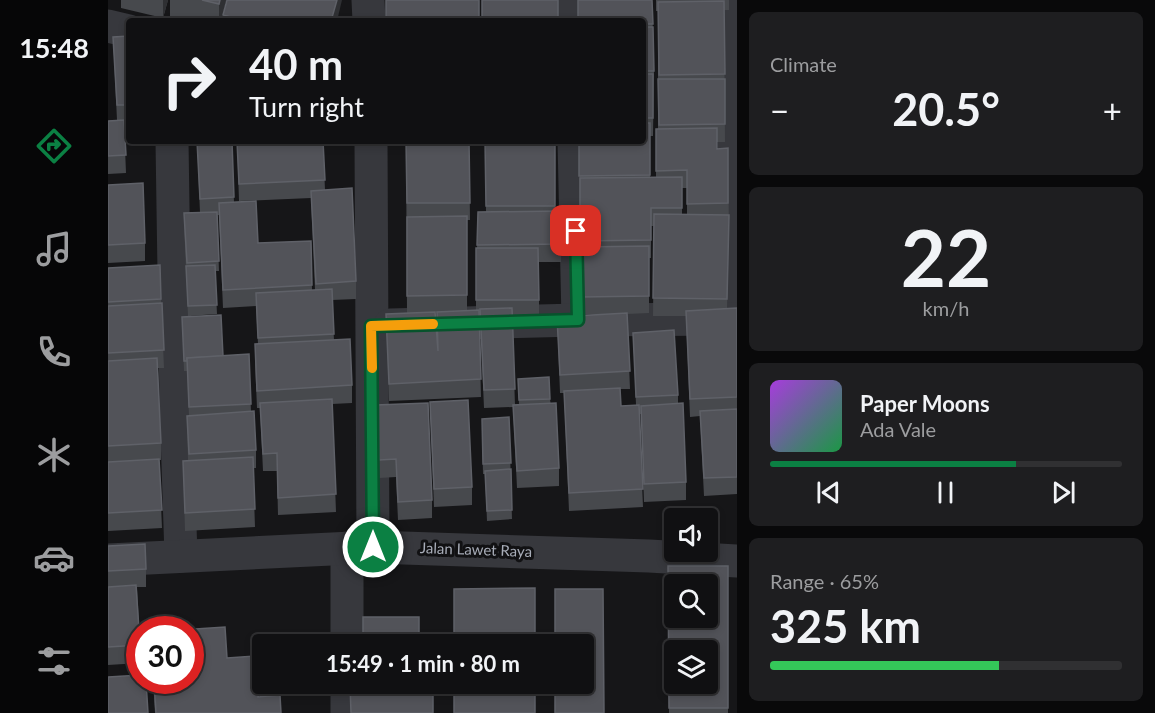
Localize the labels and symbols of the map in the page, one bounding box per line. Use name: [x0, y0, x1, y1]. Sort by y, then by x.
pin: [550, 205, 601, 256]
position arrow: [341, 515, 405, 579]
street label: Jalan Lawet Raya: [420, 538, 532, 560]
speed limit sign: 30: [126, 616, 204, 694]

